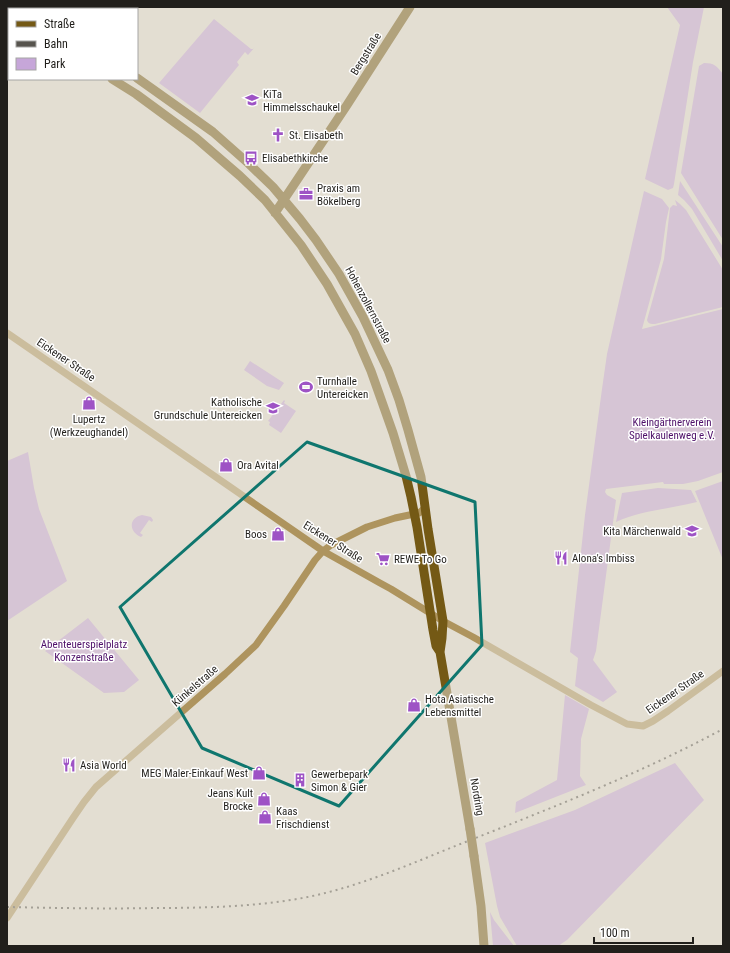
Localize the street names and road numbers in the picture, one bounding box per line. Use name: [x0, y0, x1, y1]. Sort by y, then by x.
street label: Bergstraße: [348, 30, 384, 78]
street label: Hohenzollernstraße: [342, 264, 394, 346]
street label: Eickener Straße: [34, 336, 98, 384]
street label: Eickener Straße: [301, 519, 365, 565]
street label: Künkelstraße: [169, 663, 221, 709]
street label: Eickener Straße: [644, 667, 706, 717]
street label: Nordring: [467, 777, 487, 817]

